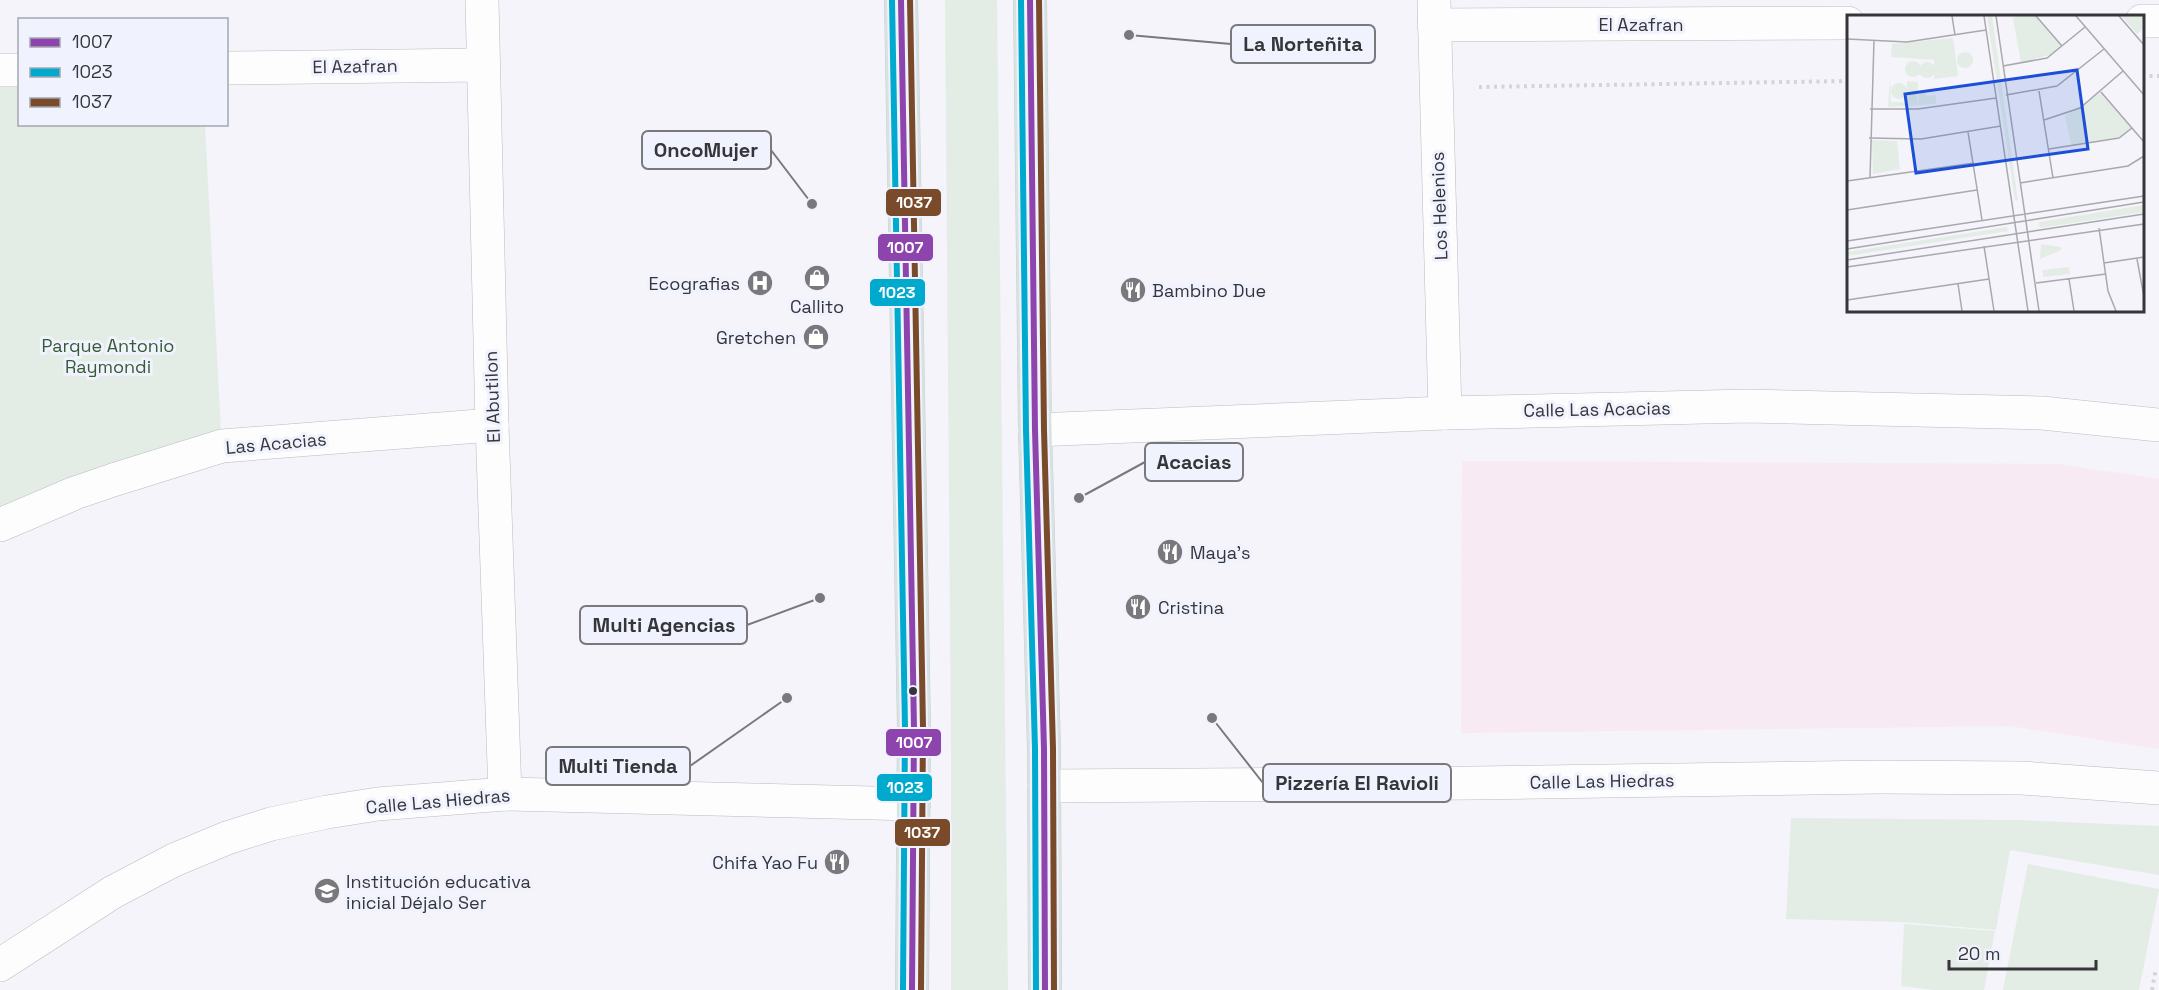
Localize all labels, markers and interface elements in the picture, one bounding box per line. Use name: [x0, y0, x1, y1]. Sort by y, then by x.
street label: El Azafran: [1598, 13, 1684, 36]
inset map: [1847, 15, 2144, 312]
legend: [18, 18, 228, 126]
callout: La Norteñita: [1231, 25, 1375, 63]
text: 1007: [72, 30, 112, 53]
text: La Norteñita: [1243, 31, 1363, 57]
street label: El Azafran: [312, 54, 398, 78]
text: 1023: [72, 60, 113, 83]
text: 1037: [72, 90, 112, 113]
callout: OncoMujer: [642, 131, 771, 169]
text: OncoMujer: [654, 137, 758, 163]
street label: Los Helenios: [1426, 151, 1452, 261]
line badge: 1037: [885, 188, 942, 217]
text: 1037: [896, 192, 932, 213]
line badge: 1007: [877, 233, 934, 262]
text: 1007: [887, 237, 923, 258]
shop icon: Callito: [802, 263, 832, 293]
hospital icon: Ecografias: [745, 268, 775, 298]
place label: Ecografias: [648, 272, 740, 295]
restaurant icon: Bambino Due: [1118, 275, 1148, 305]
line badge: 1023: [869, 278, 926, 307]
place label: Bambino Due: [1152, 279, 1266, 302]
text: 1023: [879, 282, 916, 303]
place label: Callito: [790, 295, 844, 318]
shop icon: Gretchen: [801, 322, 831, 352]
place label: Gretchen: [716, 326, 796, 349]
park label: Parque Antonio Raymondi: [42, 334, 174, 378]
street label: El Abutilon: [479, 351, 505, 443]
street label: Calle Las Acacias: [1523, 396, 1671, 422]
street label: Las Acacias: [225, 427, 327, 459]
callout: Acacias: [1145, 443, 1243, 481]
text: Acacias: [1157, 449, 1231, 475]
restaurant icon: Maya's: [1155, 537, 1185, 567]
place label: Maya's: [1190, 541, 1251, 564]
restaurant icon: Cristina: [1123, 592, 1153, 622]
place label: Cristina: [1158, 596, 1224, 619]
callout: Multi Agencias: [580, 606, 747, 644]
text: Multi Agencias: [593, 612, 735, 638]
unlabelled marker: [907, 685, 919, 697]
line badge: 1007: [885, 728, 942, 757]
text: 1007: [896, 732, 932, 753]
callout: Multi Tienda: [546, 747, 690, 785]
text: Multi Tienda: [558, 753, 678, 779]
callout: Pizzería El Ravioli: [1263, 764, 1451, 802]
street label: Calle Las Hiedras: [1529, 768, 1675, 794]
text: Pizzería El Ravioli: [1275, 770, 1439, 796]
line badge: 1023: [876, 773, 933, 802]
text: 1023: [887, 777, 924, 798]
street label: Calle Las Hiedras: [365, 783, 511, 819]
line badge: 1037: [894, 818, 951, 847]
text: 1037: [904, 822, 940, 843]
restaurant icon: Chifa Yao Fu: [822, 847, 852, 877]
place label: Chifa Yao Fu: [712, 851, 818, 874]
place label: Institución educativa inicial Déjalo Ser: [346, 870, 531, 914]
school or university icon: Institución educativa inicial Déjalo Ser: [312, 876, 342, 906]
scale bar: [1949, 933, 2096, 971]
text: 20 m: [1958, 942, 2001, 965]

